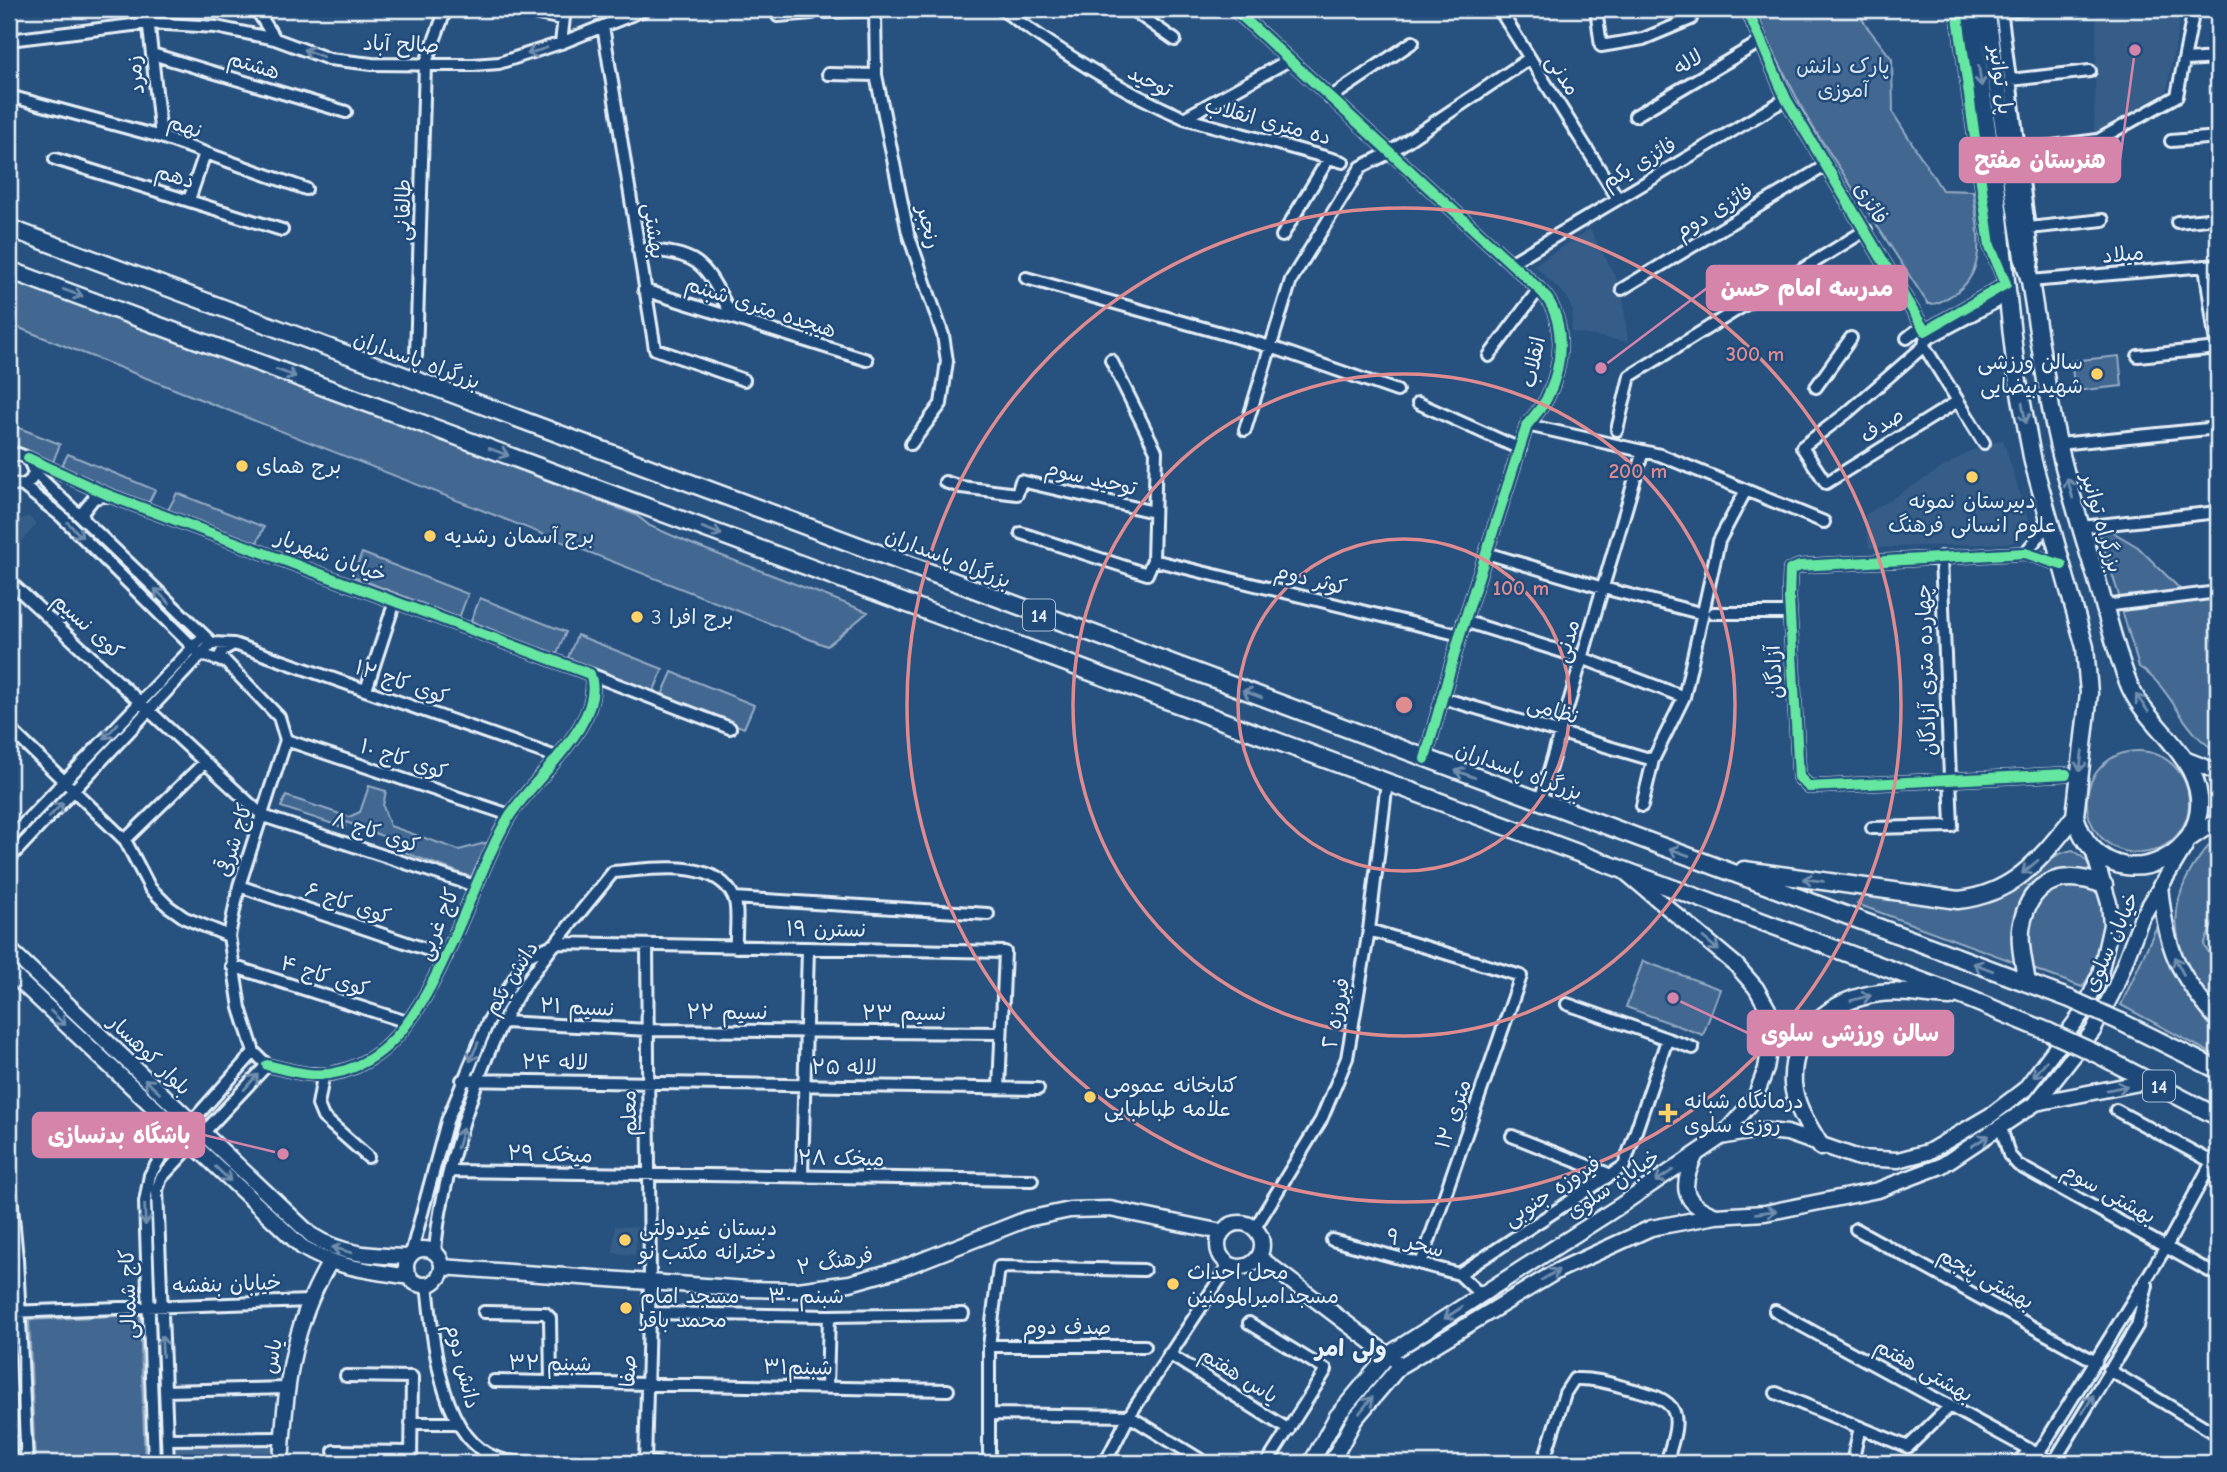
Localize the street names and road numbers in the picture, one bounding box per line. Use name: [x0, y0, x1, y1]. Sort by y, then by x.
street label: صالح آباد: [362, 31, 440, 59]
street label: پل توانیر: [1983, 42, 2018, 116]
street label: لاله: [1669, 44, 1707, 80]
street label: هشتم: [224, 46, 283, 88]
street label: مدنی: [1540, 50, 1585, 101]
street label: زمرد: [121, 54, 149, 96]
street label: توحید: [1123, 60, 1177, 103]
street label: ده متری انقلاب: [1202, 93, 1334, 150]
street label: نهم: [164, 109, 205, 147]
street label: فائزی یکم: [1598, 132, 1682, 197]
street label: دهم: [151, 159, 197, 197]
street label: فائزی: [1849, 177, 1893, 229]
street label: فائزی دوم: [1671, 178, 1759, 247]
street label: طالقانی: [390, 179, 418, 241]
street label: بهشتی: [636, 201, 670, 261]
street label: رنجبر: [911, 201, 946, 252]
street label: میلاد: [2101, 240, 2145, 268]
street label: هیجده متری شبنم: [681, 271, 839, 347]
street label: بزرگراه پاسداران: [350, 326, 483, 395]
street label: انقلاب: [1516, 334, 1551, 390]
street label: صدف: [1856, 402, 1908, 448]
street label: توحید سوم: [1042, 456, 1140, 504]
street label: بزرگراه توانیر: [2075, 469, 2128, 575]
street label: بزرگراه پاسداران: [881, 523, 1014, 594]
street label: خیابان شهریار: [270, 524, 390, 588]
street label: کوثر دوم: [1272, 559, 1349, 603]
street label: چهارده متری آزادگان: [1911, 583, 1942, 756]
street label: کوی نسیم: [45, 588, 128, 667]
road number: 14: [1023, 600, 1055, 630]
street label: مدنی: [1549, 617, 1586, 666]
street label: آزادگان: [1761, 644, 1787, 699]
street label: کوی کاج ۱۲: [351, 655, 452, 711]
street label: نظامی: [1524, 691, 1581, 731]
street label: کوی کاج ۱۰: [357, 734, 451, 786]
street label: بزرگراه پاسداران: [1452, 737, 1585, 806]
street label: کاج شرقی: [210, 800, 259, 880]
street label: کوی کاج ۸: [329, 807, 423, 859]
street label: کوی کاج ۶: [301, 877, 394, 931]
street label: کاج غربی: [412, 884, 466, 964]
street label: خیابان سلوی: [2078, 888, 2146, 997]
street label: نسترن ۱۹: [786, 916, 866, 942]
street label: دانش یکم: [479, 937, 546, 1021]
street label: کوی کاج ۴: [277, 950, 372, 1004]
street label: فیروزه ٢: [1317, 976, 1355, 1050]
street label: نسیم ۲۱: [539, 993, 615, 1025]
street label: نسیم ۲۲: [686, 1000, 768, 1028]
street label: نسیم ۲۳: [862, 1001, 946, 1029]
street label: بلوار کوهسار: [102, 1008, 196, 1101]
street label: لاله ۲۴: [522, 1049, 588, 1075]
street label: لاله ۲۵: [811, 1054, 877, 1080]
road number: 14: [2143, 1070, 2175, 1102]
street label: ۱۲ متری: [1430, 1076, 1476, 1152]
street label: معلم: [617, 1090, 645, 1136]
street label: میخک ۲۹: [507, 1141, 593, 1167]
street label: خیابان سلوی: [1562, 1144, 1665, 1226]
street label: میخک ۲۸: [797, 1145, 885, 1171]
street label: فیروزه جنوبی: [1499, 1151, 1606, 1233]
street label: بهشتی سوم: [2056, 1157, 2160, 1232]
street label: سحر ۹: [1383, 1224, 1447, 1262]
street label: فرهنگ ۲: [795, 1242, 875, 1280]
street label: بهشتی پنجم: [1932, 1242, 2038, 1318]
street label: کاج شمالی: [114, 1249, 144, 1339]
street label: خیابان بنفشه: [172, 1270, 282, 1299]
street label: شبنم ۳۰: [768, 1284, 844, 1312]
street label: صدف دوم: [1023, 1315, 1111, 1343]
street label: دانش دوم: [437, 1321, 485, 1412]
street label: بهشتی هفتم: [1869, 1333, 1977, 1410]
street label: یاس: [257, 1336, 287, 1376]
street label: یاس هفتم: [1193, 1342, 1282, 1412]
street label: شبنم ۳۲: [508, 1350, 592, 1380]
street label: صفا: [615, 1354, 641, 1388]
street label: شبنم۳۱: [763, 1354, 833, 1384]

